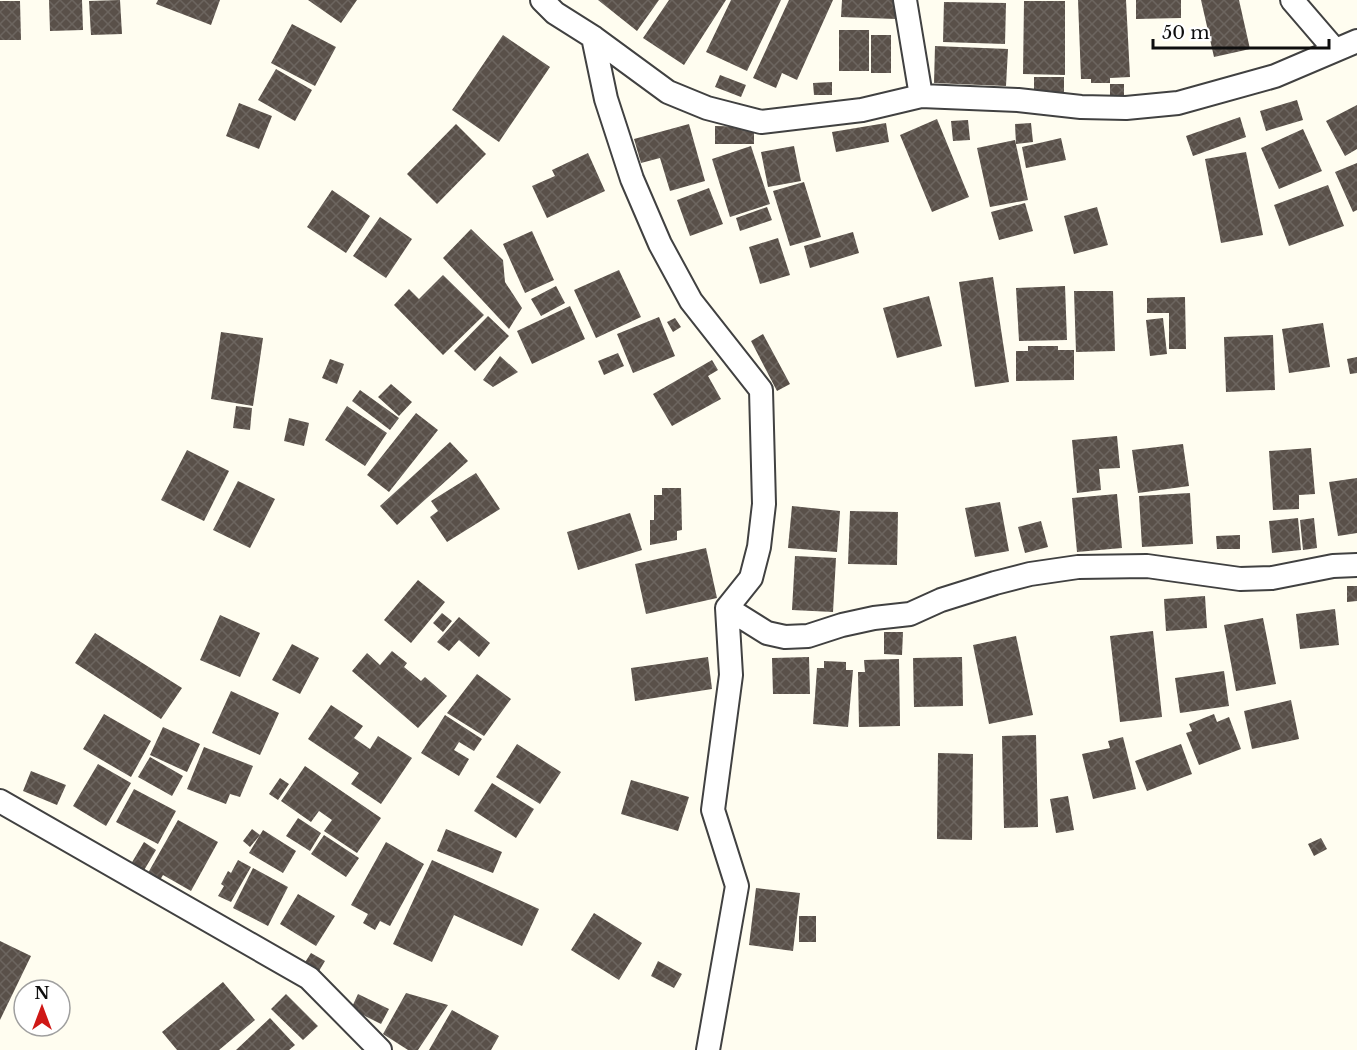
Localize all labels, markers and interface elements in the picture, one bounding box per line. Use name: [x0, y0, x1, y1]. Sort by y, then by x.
scale bar: [1153, 12, 1328, 50]
text: 50 m: [1162, 22, 1210, 44]
north arrow: [12, 978, 72, 1038]
text: N: [34, 983, 50, 1003]

